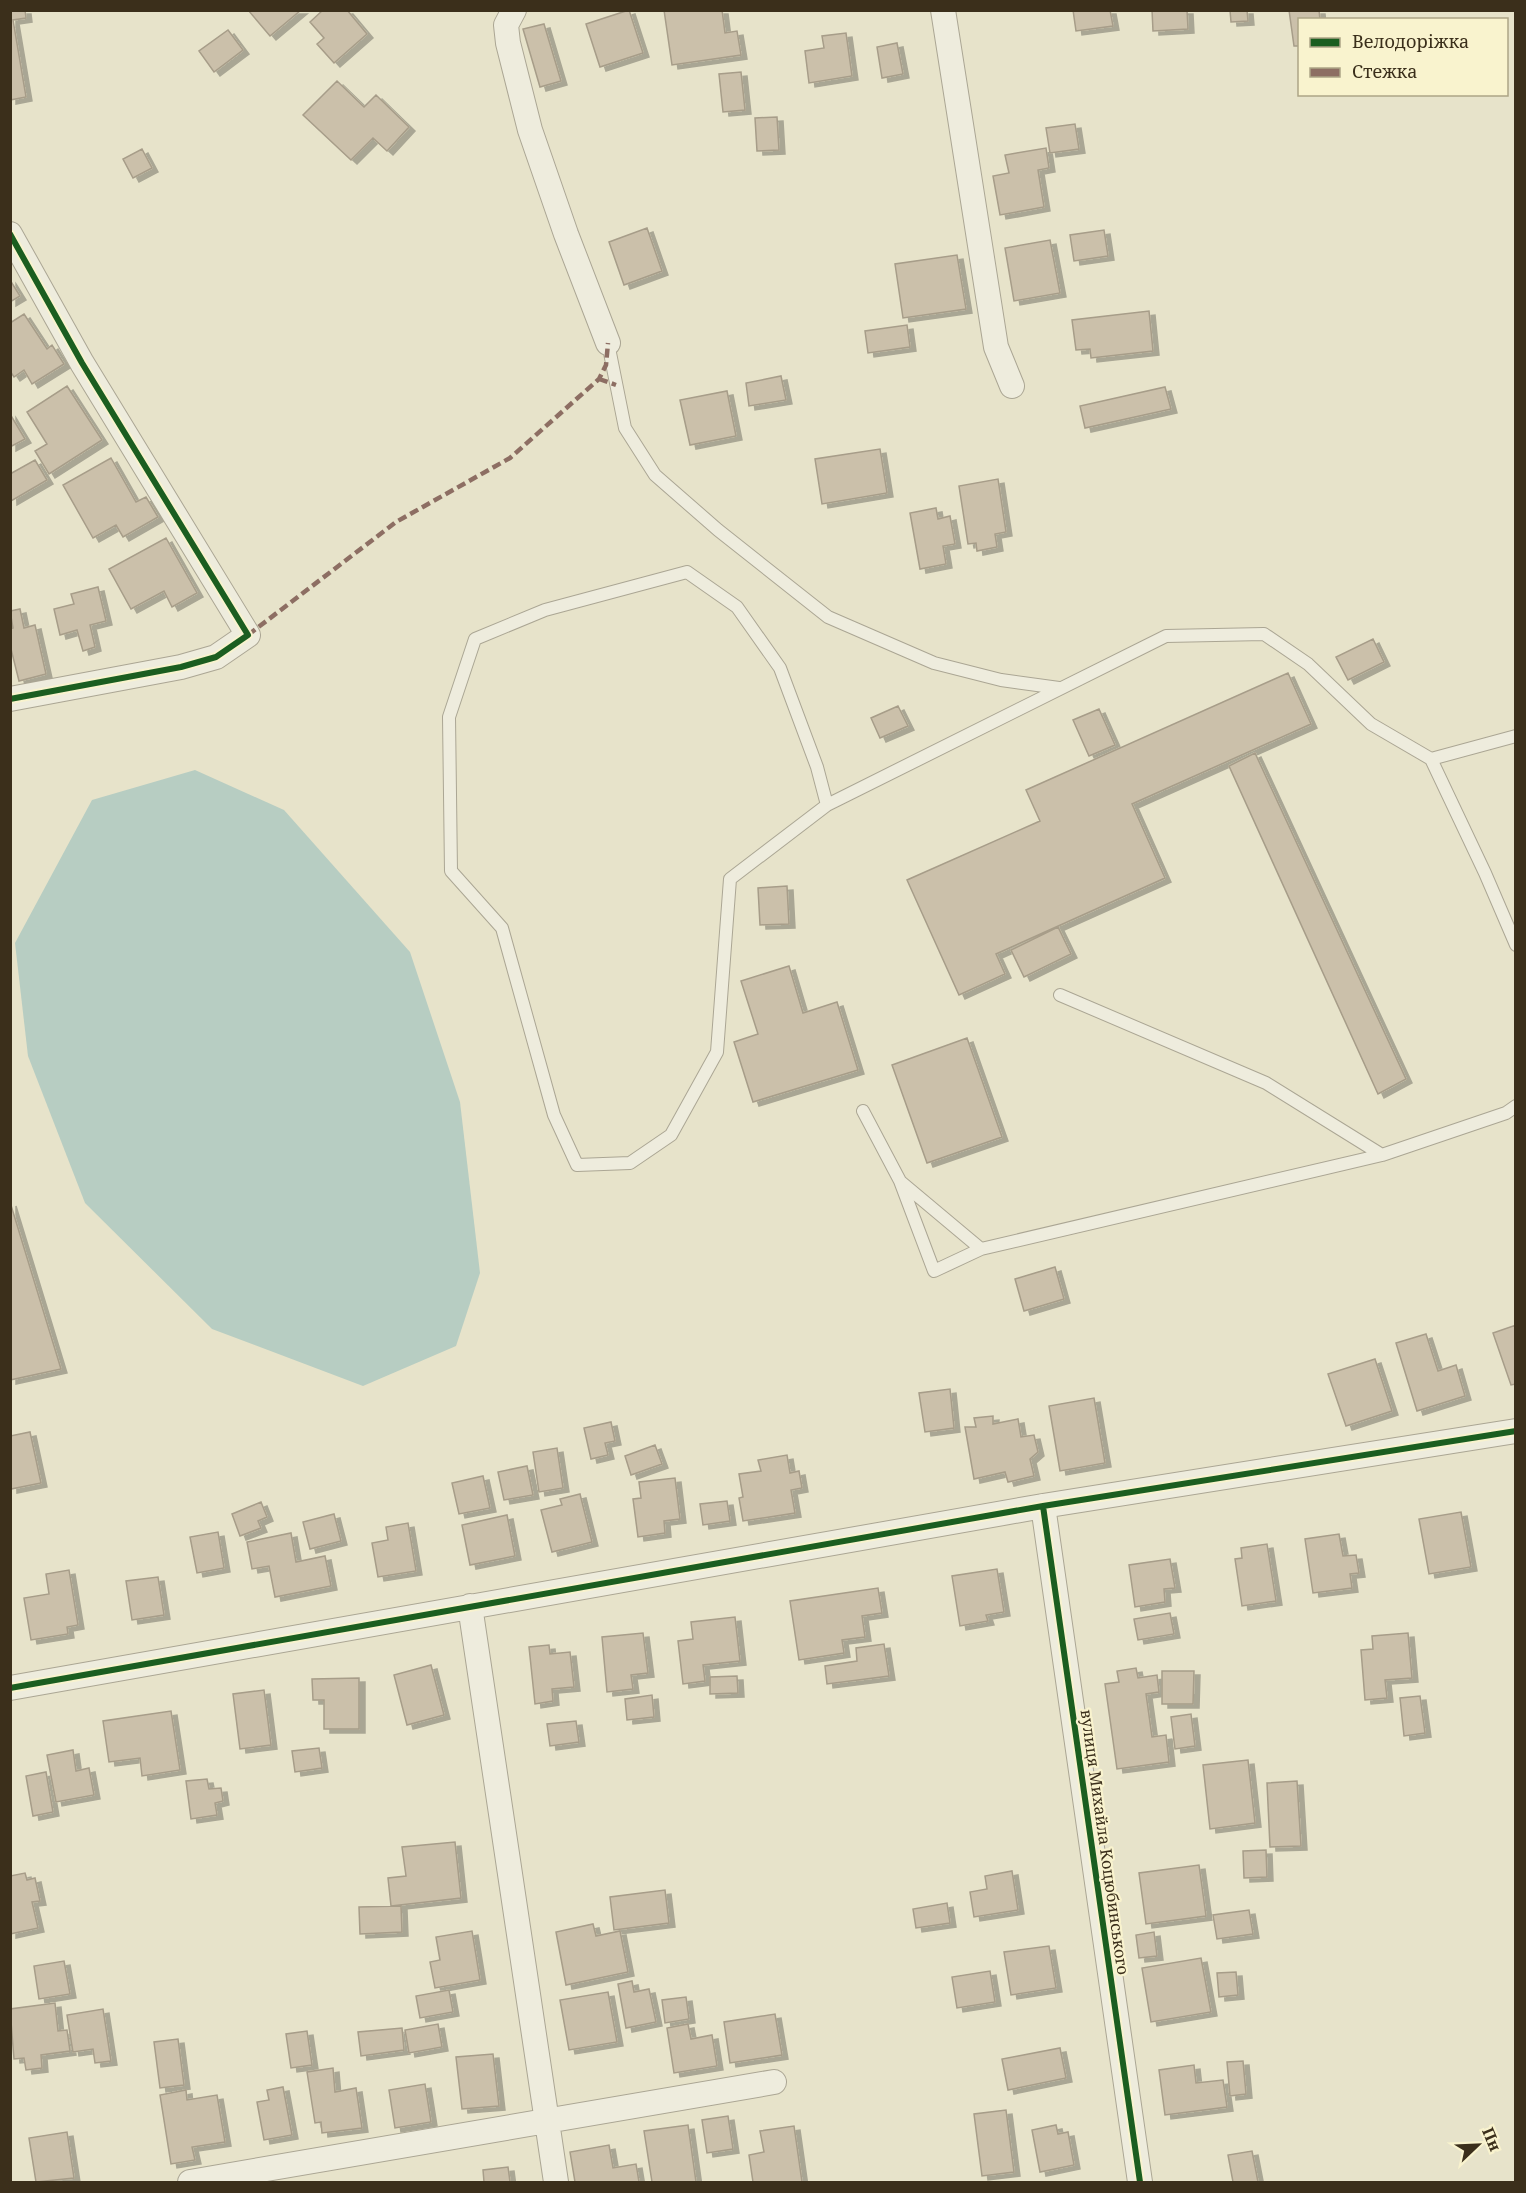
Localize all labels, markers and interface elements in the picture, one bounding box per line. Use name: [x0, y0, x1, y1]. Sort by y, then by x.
legend: [1298, 18, 1508, 96]
text: Велодоріжка: [1352, 29, 1469, 53]
text: Стежка: [1352, 59, 1418, 83]
street label: вулиця Михайла Коцюбинського: [1075, 1708, 1135, 1976]
north arrow: [1448, 2115, 1508, 2175]
text: Пн: [1477, 2124, 1507, 2155]

